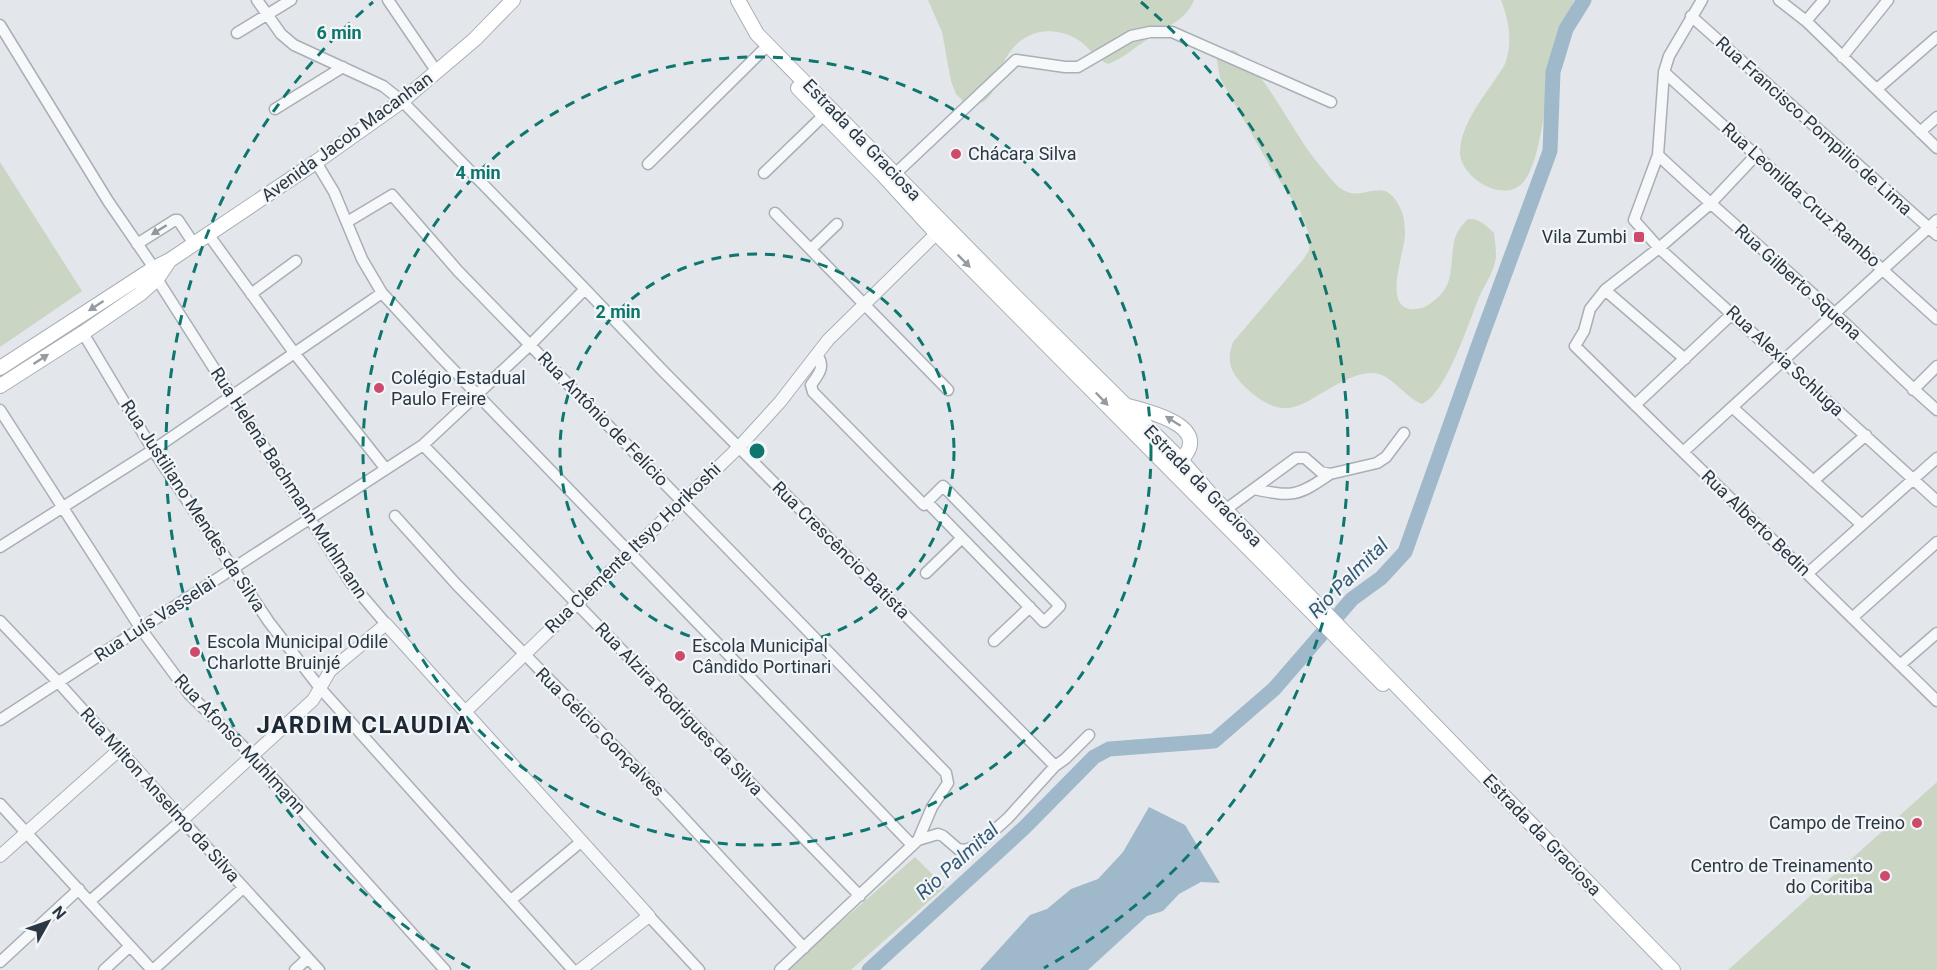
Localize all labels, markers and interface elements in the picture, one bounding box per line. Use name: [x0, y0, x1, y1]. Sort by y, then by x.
text: 6 min: [316, 22, 362, 43]
street label: Rua Francisco Pompilio de Lima: [1712, 32, 1917, 219]
street label: Avenida Jacob Macanhan: [257, 67, 436, 206]
street label: Estrada da Graciosa: [799, 75, 926, 205]
street label: Rua Leonilda Cruz Rambo: [1718, 118, 1885, 271]
place label: Chácara Silva: [968, 143, 1076, 164]
marker: Chácara Silva: [949, 147, 963, 161]
text: 4 min: [455, 162, 501, 183]
street label: Rua Gilberto Squena: [1731, 219, 1866, 344]
one-way arrow: [151, 224, 167, 235]
place label: Vila Zumbi: [1542, 226, 1627, 247]
marker: Vila Zumbi: [1632, 230, 1646, 244]
one-way arrow: [957, 253, 971, 267]
one-way arrow: [88, 300, 104, 311]
text: 2 min: [595, 301, 641, 322]
street label: Rua Alexia Schluga: [1722, 301, 1848, 420]
street label: Rua Antônio de Felício: [534, 347, 673, 490]
one-way arrow: [33, 354, 50, 365]
street label: Rua Helena Bachmann Muhlmann: [207, 363, 372, 602]
place label: Colégio Estadual Paulo Freire: [391, 367, 526, 409]
marker: Colégio Estadual Paulo Freire: [372, 381, 386, 395]
one-way arrow: [1095, 392, 1109, 407]
street label: Rua Justiliano Mendes da Silva: [117, 396, 270, 616]
one-way arrow: [1165, 416, 1181, 427]
street label: Estrada da Graciosa: [1140, 421, 1267, 551]
centre of rings: [747, 441, 767, 461]
street label: Rua Clemente Itsyo Horikoshi: [541, 458, 725, 637]
street label: Rua Alberto Bedin: [1698, 465, 1815, 580]
street label: Rua Crescêncio Batista: [768, 477, 914, 623]
water label: Rio Palmital: [1303, 533, 1393, 623]
street label: Rua Luís Vasselai: [90, 572, 219, 666]
street label: Rua Alzira Rodrigues da Silva: [591, 618, 768, 799]
place label: Escola Municipal Odile Charlotte Bruinjé: [207, 631, 388, 673]
place label: Escola Municipal Cândido Portinari: [692, 635, 831, 677]
marker: Escola Municipal Odile Charlotte Bruinjé: [188, 645, 202, 659]
marker: Escola Municipal Cândido Portinari: [673, 649, 687, 663]
street label: Rua Gélcio Gonçalves: [532, 663, 669, 800]
street label: Rua Afonso Muhlmann: [170, 670, 310, 818]
street label: Rua Milton Anselmo da Silva: [76, 703, 244, 886]
district label: JARDIM CLAUDIA: [257, 711, 471, 739]
street label: Estrada da Graciosa: [1479, 770, 1606, 900]
place label: Campo de Treino: [1769, 812, 1905, 833]
marker: Campo de Treino: [1910, 816, 1924, 830]
water label: Rio Palmital: [911, 817, 1004, 905]
place label: Centro de Treinamento do Coritiba: [1691, 855, 1873, 897]
marker: Centro de Treinamento do Coritiba: [1878, 869, 1892, 883]
north arrow: [18, 892, 78, 952]
text: N: [48, 902, 70, 923]

